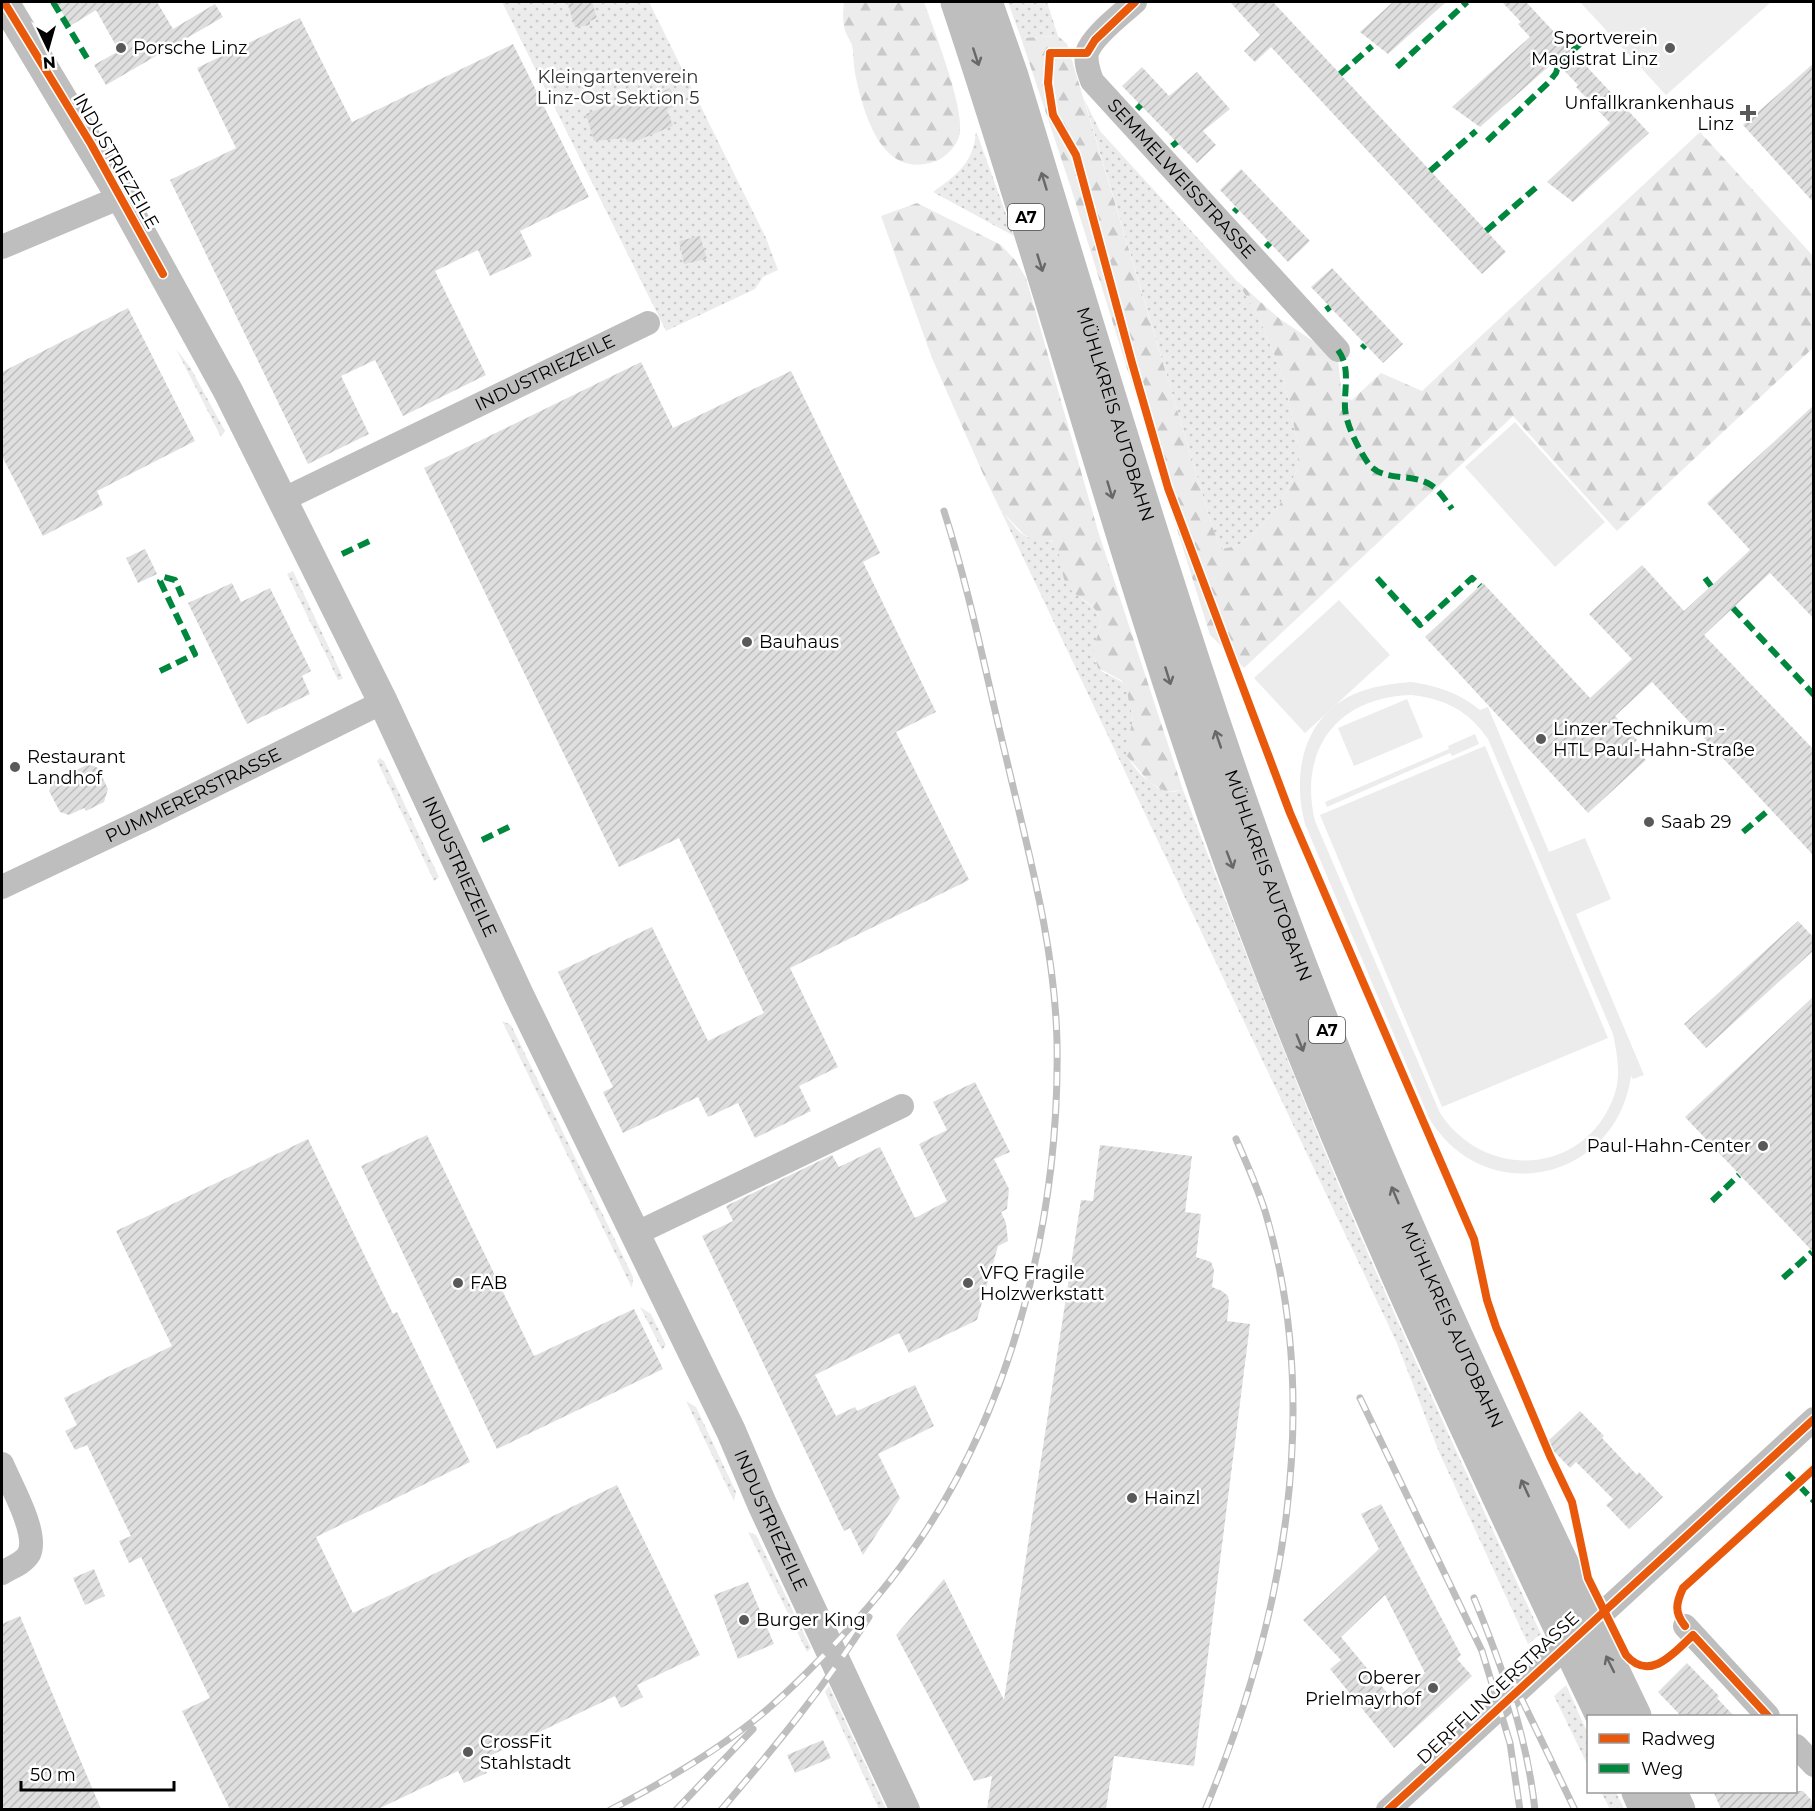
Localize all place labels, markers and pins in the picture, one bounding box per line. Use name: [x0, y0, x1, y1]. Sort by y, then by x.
place label: Sportverein Magistrat Linz: [1531, 27, 1658, 70]
place label: Porsche Linz: [133, 37, 248, 59]
marker: Porsche Linz: [114, 41, 128, 55]
marker: Sportverein Magistrat Linz: [1663, 41, 1677, 55]
place label: Unfallkrankenhaus Linz: [1564, 92, 1734, 135]
marker: Unfallkrankenhaus Linz: [1739, 104, 1757, 122]
place label: Bauhaus: [759, 631, 839, 653]
marker: Bauhaus: [740, 635, 754, 649]
place label: Linzer Technikum - HTL Paul-Hahn-Straße: [1553, 718, 1755, 761]
marker: Linzer Technikum - HTL Paul-Hahn-Straße: [1534, 732, 1548, 746]
place label: Restaurant Landhof: [27, 746, 126, 789]
marker: Restaurant Landhof: [8, 760, 22, 774]
place label: Saab 29: [1661, 811, 1731, 833]
marker: Saab 29: [1642, 815, 1656, 829]
place label: Paul-Hahn-Center: [1587, 1135, 1751, 1157]
marker: Paul-Hahn-Center: [1756, 1139, 1770, 1153]
place label: VFQ Fragile Holzwerkstatt: [980, 1262, 1104, 1305]
place label: FAB: [470, 1272, 507, 1294]
marker: FAB: [451, 1276, 465, 1290]
marker: VFQ Fragile Holzwerkstatt: [961, 1276, 975, 1290]
place label: Hainzl: [1144, 1487, 1200, 1509]
marker: Hainzl: [1125, 1491, 1139, 1505]
place label: Burger King: [756, 1609, 866, 1631]
marker: Burger King: [737, 1613, 751, 1627]
place label: Oberer Prielmayrhof: [1305, 1667, 1422, 1710]
marker: Oberer Prielmayrhof: [1426, 1681, 1440, 1695]
place label: CrossFit Stahlstadt: [480, 1731, 571, 1774]
marker: CrossFit Stahlstadt: [461, 1745, 475, 1759]

